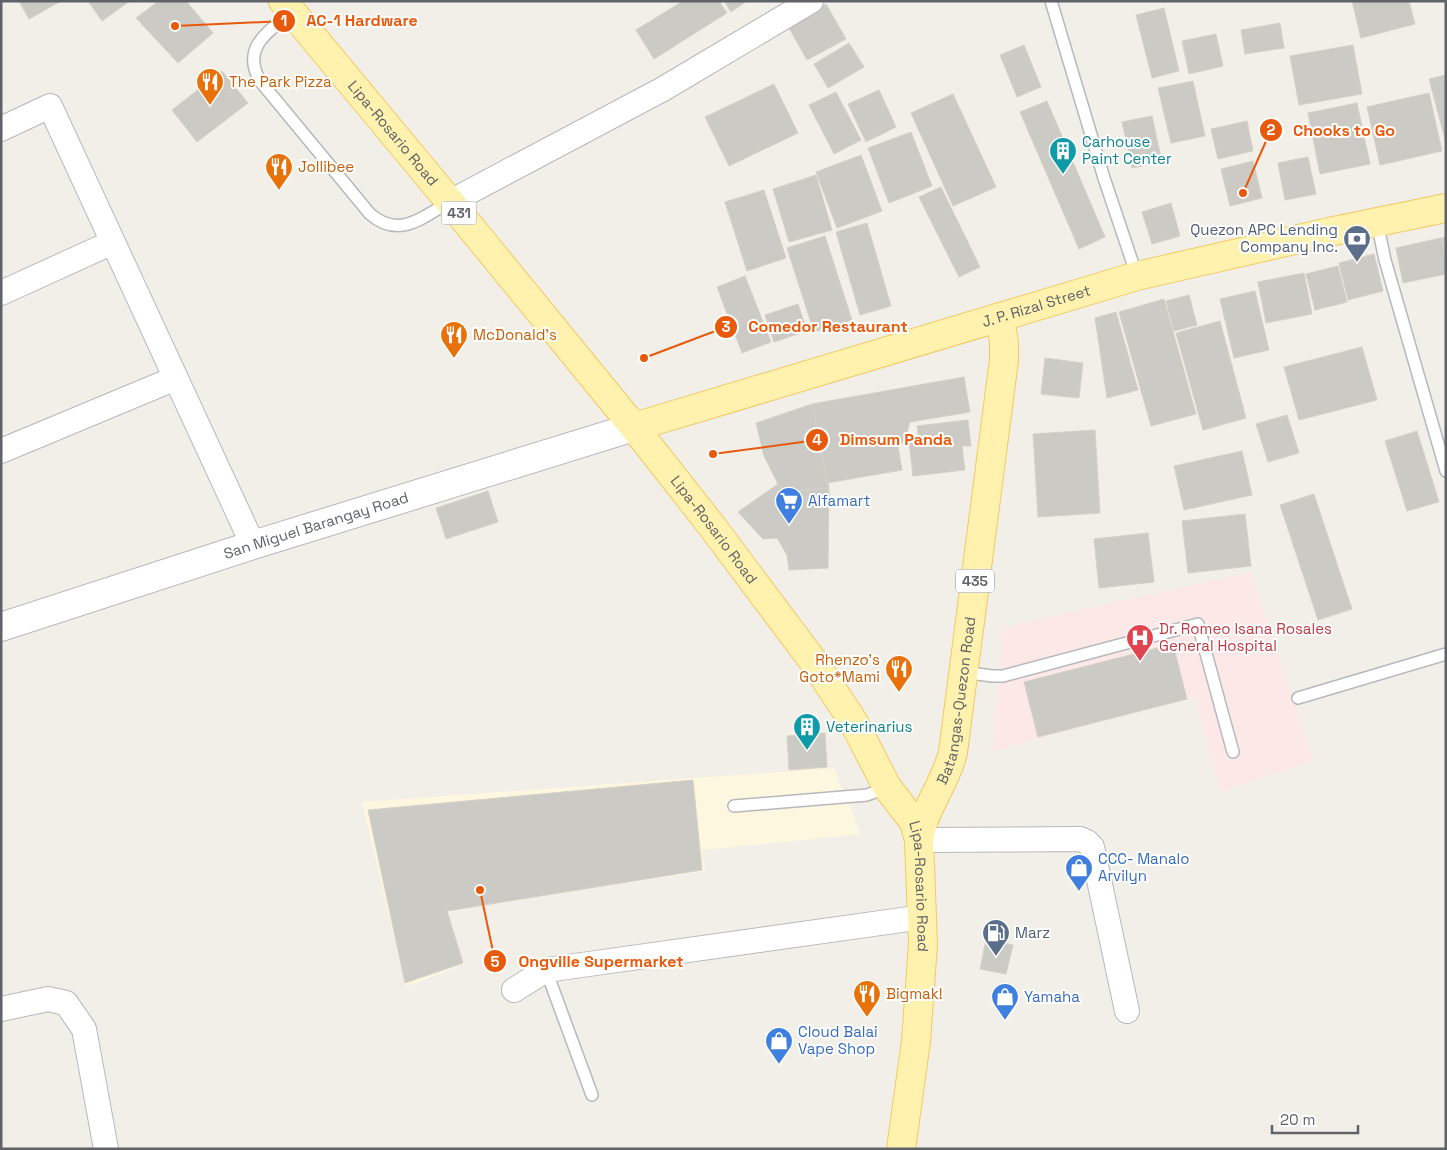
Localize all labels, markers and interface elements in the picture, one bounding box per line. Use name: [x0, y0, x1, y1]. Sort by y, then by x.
callout: AC-1 Hardware: [271, 5, 428, 36]
text: AC-1 Hardware: [306, 10, 418, 31]
text: 1: [281, 11, 287, 30]
restaurant icon: The Park Pizza: [195, 67, 225, 106]
place label: The Park Pizza: [229, 72, 332, 91]
street label: Lipa-Rosario Road: [344, 76, 443, 190]
callout: Chooks to Go: [1258, 115, 1405, 146]
text: 2: [1267, 120, 1276, 139]
text: Chooks to Go: [1293, 120, 1395, 141]
place label: Carhouse Paint Center: [1082, 132, 1172, 168]
building icon: Carhouse Paint Center: [1048, 136, 1078, 175]
restaurant icon: Jollibee: [264, 152, 294, 191]
place label: Jollibee: [298, 157, 354, 176]
road number: 431: [442, 202, 476, 224]
place label: Quezon APC Lending Company Inc.: [1190, 220, 1338, 256]
bank icon: Quezon APC Lending Company Inc.: [1342, 224, 1372, 263]
street label: J. P. Rizal Street: [979, 280, 1093, 331]
callout: Comedor Restaurant: [713, 311, 918, 342]
text: Comedor Restaurant: [748, 316, 908, 337]
text: 3: [721, 317, 731, 336]
restaurant icon: McDonald's: [439, 320, 469, 359]
place label: McDonald's: [473, 325, 557, 344]
callout: Dimsum Panda: [804, 424, 962, 455]
text: Dimsum Panda: [840, 429, 952, 450]
text: 4: [812, 430, 822, 449]
street label: Lipa-Rosario Road: [667, 471, 762, 587]
supermarket icon: Alfamart: [774, 486, 804, 525]
street label: San Miguel Barangay Road: [221, 487, 411, 563]
place label: Alfamart: [808, 491, 870, 510]
road number: 435: [956, 570, 994, 592]
street label: Batangas-Quezon Road: [932, 615, 980, 787]
place label: Dr. Romeo Isana Rosales General Hospital: [1159, 619, 1332, 655]
hospital icon: Dr. Romeo Isana Rosales General Hospital: [1125, 623, 1155, 662]
place label: Rhenzo's Goto*Mami: [799, 650, 880, 686]
restaurant icon: Rhenzo's Goto*Mami: [884, 654, 914, 693]
building icon: Veterinarius: [792, 712, 822, 751]
place label: Veterinarius: [826, 717, 912, 736]
street label: Lipa-Rosario Road: [905, 818, 933, 952]
place label: CCC- Manalo Arvilyn: [1098, 849, 1190, 885]
shop icon: CCC- Manalo Arvilyn: [1064, 853, 1094, 892]
fuel station icon: Marz: [981, 918, 1011, 957]
place label: Marz: [1015, 923, 1050, 942]
callout: Ongville Supermarket: [483, 946, 693, 977]
text: Ongville Supermarket: [518, 951, 684, 972]
text: 5: [490, 952, 500, 971]
restaurant icon: Bigmak!: [852, 979, 882, 1018]
shop icon: Yamaha: [990, 982, 1020, 1021]
place label: Bigmak!: [886, 984, 943, 1003]
place label: Yamaha: [1024, 987, 1080, 1006]
place label: Cloud Balai Vape Shop: [798, 1022, 878, 1058]
shop icon: Cloud Balai Vape Shop: [764, 1026, 794, 1065]
scale bar: [1272, 1102, 1358, 1134]
text: 20 m: [1280, 1110, 1315, 1129]

